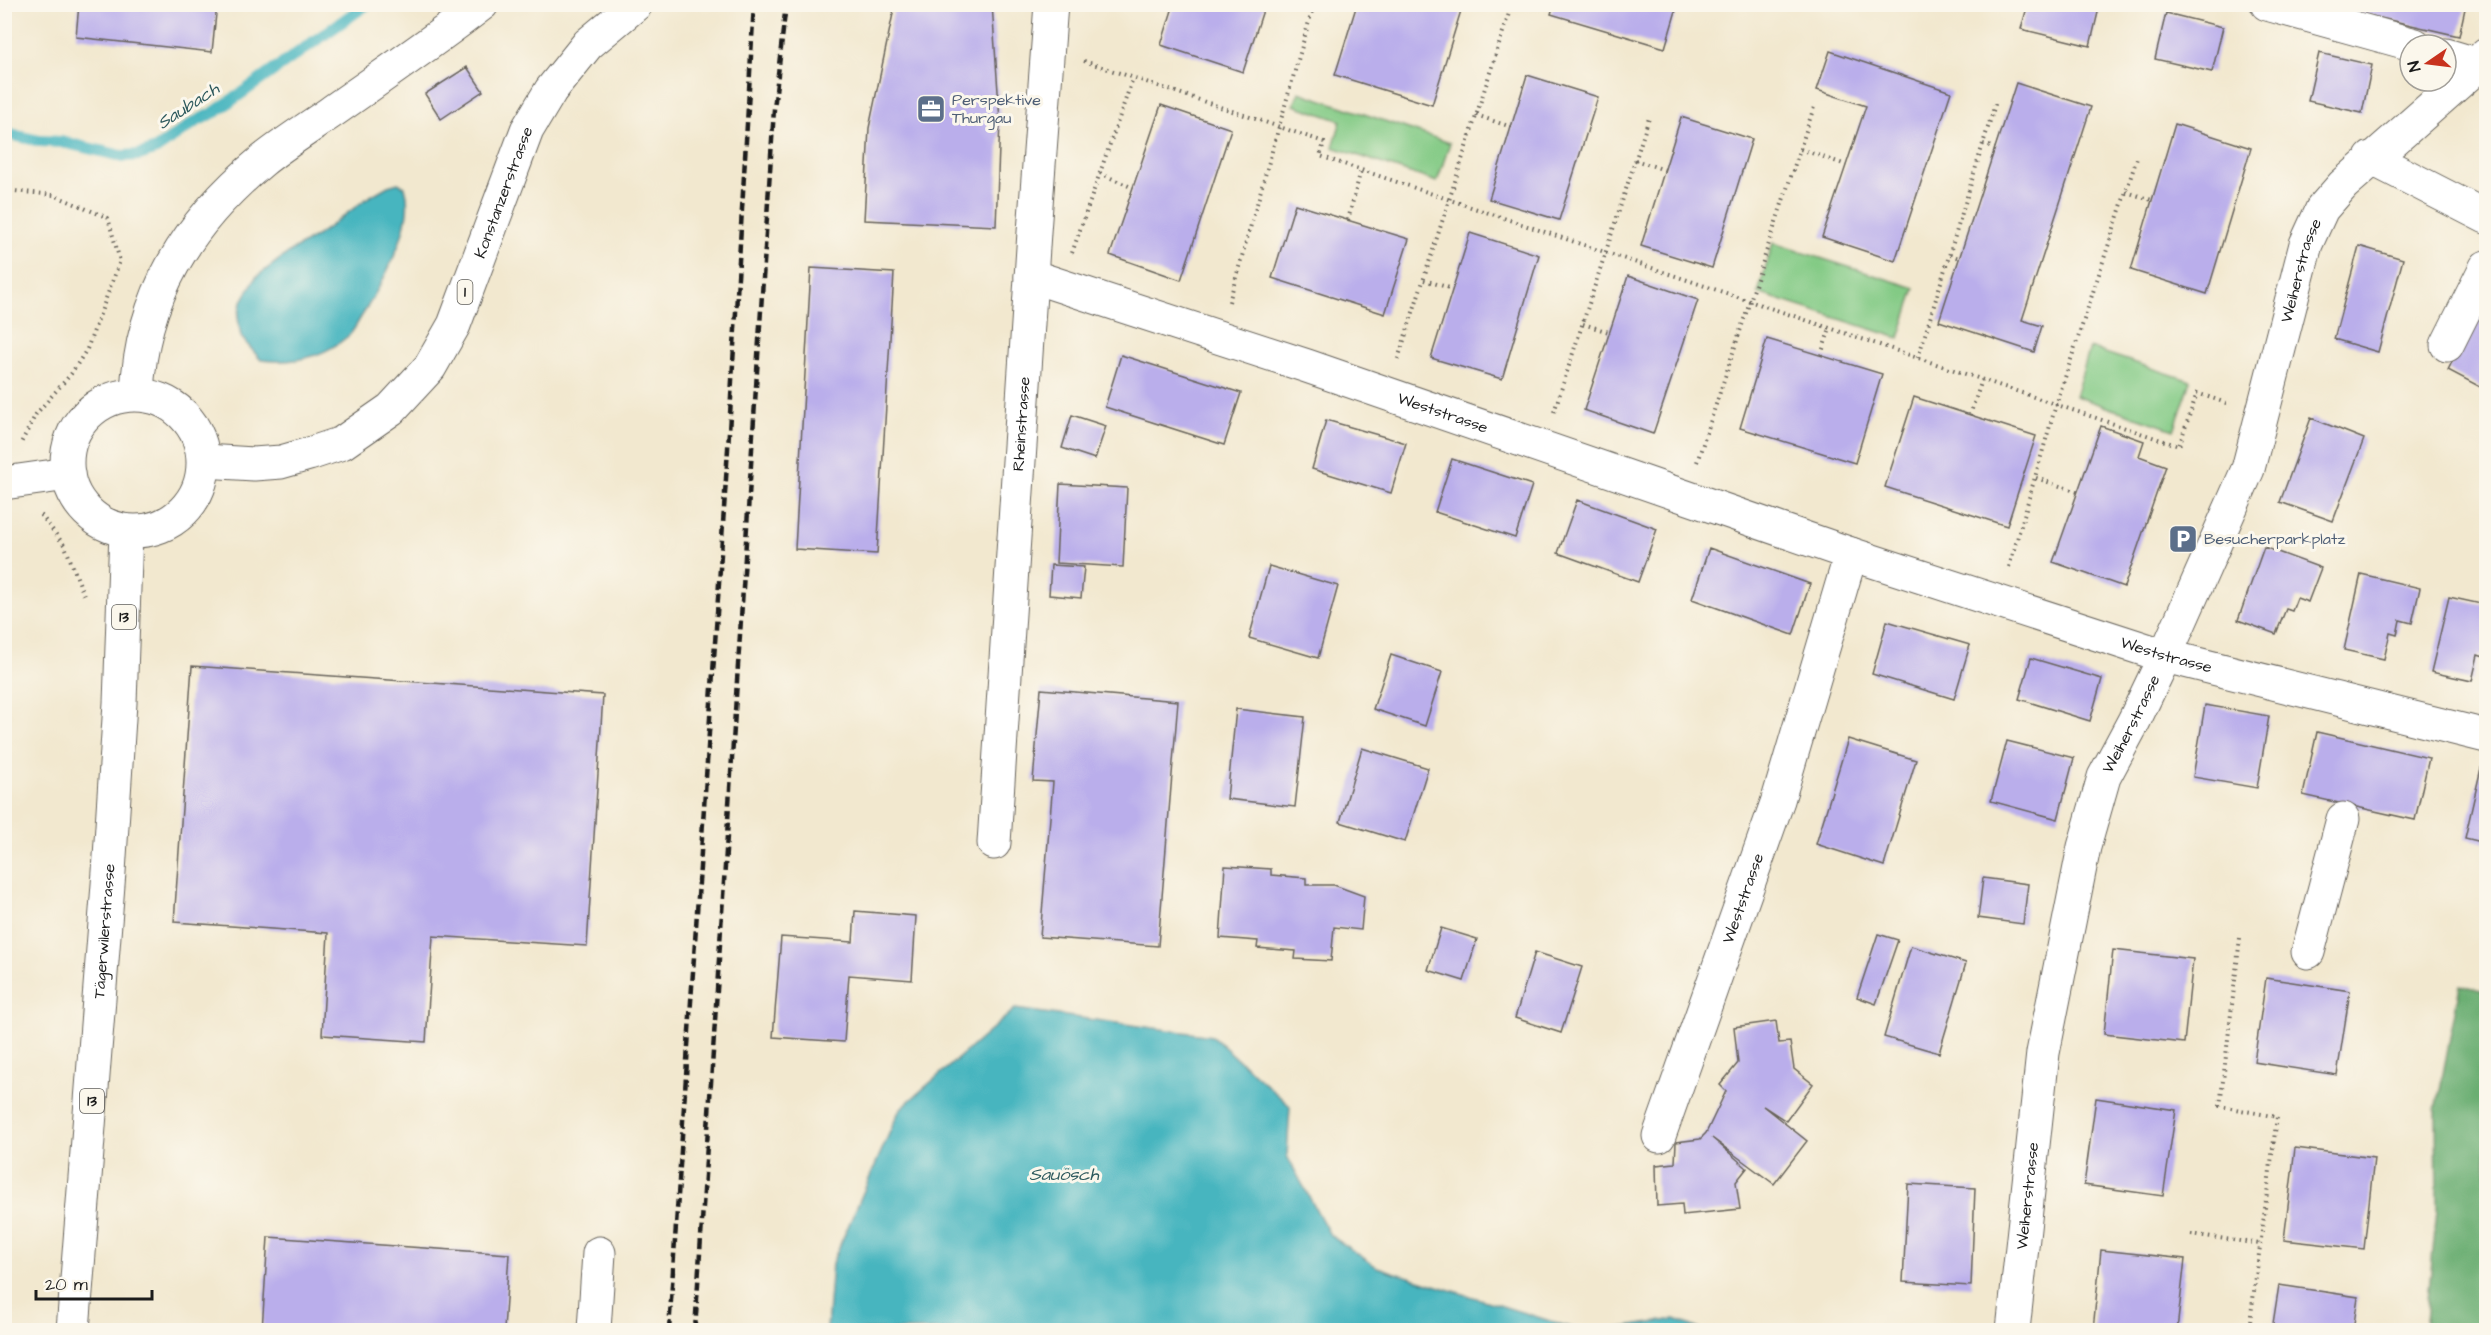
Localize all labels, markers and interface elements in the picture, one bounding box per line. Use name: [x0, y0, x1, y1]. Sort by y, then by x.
north arrow: [2398, 33, 2458, 93]
text: N: [2403, 59, 2426, 74]
water label: Saubach: [152, 76, 225, 135]
place label: Perspektive Thurgau: [952, 89, 1041, 130]
office icon: Perspektive Thurgau: [915, 93, 947, 125]
street label: Konstanzerstrasse: [469, 123, 538, 261]
street label: Weiherstrasse: [2275, 215, 2327, 325]
road number: 1: [458, 280, 472, 304]
street label: Rheinstrasse: [1007, 376, 1036, 472]
street label: Weststrasse: [1395, 387, 1491, 439]
parking icon: Besucherparkplatz: [2167, 523, 2199, 555]
place label: Besucherparkplatz: [2204, 528, 2345, 550]
road number: 13: [112, 605, 136, 629]
street label: Weststrasse: [2118, 631, 2215, 678]
street label: Weiherstrasse: [2097, 671, 2166, 777]
street label: Weststrasse: [1717, 850, 1769, 947]
street label: Tägerwilerstrasse: [88, 863, 121, 1000]
road number: 13: [80, 1089, 104, 1113]
street label: Weiherstrasse: [2011, 1141, 2044, 1251]
water label: Sauösch: [1029, 1162, 1100, 1187]
scale bar: [36, 1263, 152, 1301]
text: 20 m: [45, 1272, 88, 1297]

